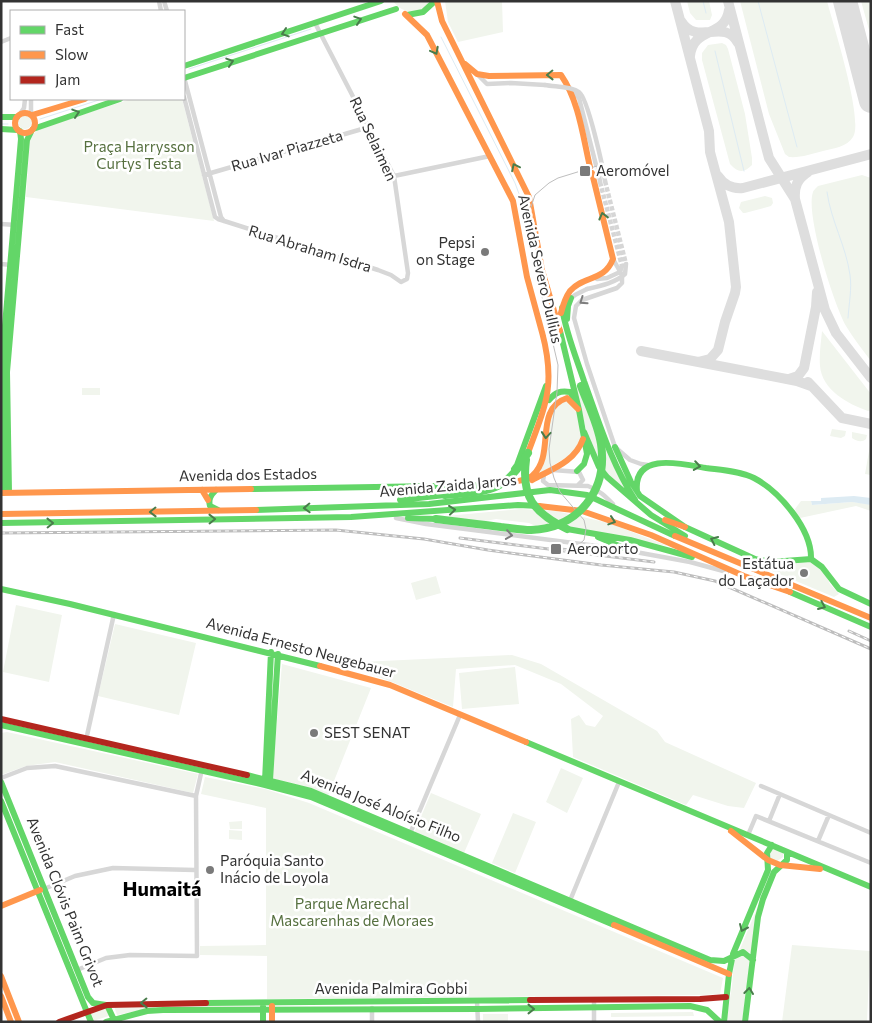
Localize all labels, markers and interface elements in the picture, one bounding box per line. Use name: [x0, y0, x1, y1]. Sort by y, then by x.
legend: [10, 10, 185, 100]
one-way arrow: [354, 16, 362, 26]
text: Fast: [55, 20, 84, 38]
one-way arrow: [281, 27, 289, 37]
text: Slow: [55, 45, 88, 63]
one-way arrow: [429, 46, 439, 55]
one-way arrow: [225, 58, 234, 68]
text: Jam: [55, 70, 80, 88]
one-way arrow: [546, 70, 554, 80]
street label: Rua Selaimen: [347, 94, 401, 184]
one-way arrow: [72, 109, 80, 119]
street label: Rua Ivar Piazzeta: [229, 125, 345, 175]
park label: Praça Harrysson Curtys Testa: [83, 137, 195, 172]
place label: Aeromóvel: [596, 161, 670, 179]
one-way arrow: [511, 163, 521, 172]
marker: Aeromóvel: [578, 164, 592, 178]
street label: Avenida Severo Dullius: [515, 192, 567, 345]
one-way arrow: [598, 213, 608, 221]
street label: Rua Abraham Isdra: [247, 221, 374, 275]
place label: Pepsi on Stage: [416, 233, 475, 268]
marker: Pepsi on Stage: [479, 246, 491, 258]
one-way arrow: [579, 295, 589, 304]
one-way arrow: [541, 432, 552, 440]
one-way arrow: [692, 461, 701, 471]
street label: Avenida dos Estados: [179, 464, 317, 484]
street label: Avenida Zaida Jarros: [379, 470, 517, 500]
one-way arrow: [303, 503, 311, 514]
one-way arrow: [448, 505, 456, 516]
one-way arrow: [149, 507, 157, 517]
one-way arrow: [209, 514, 217, 524]
one-way arrow: [607, 515, 616, 525]
one-way arrow: [46, 517, 54, 528]
one-way arrow: [505, 529, 514, 539]
one-way arrow: [710, 536, 719, 547]
place label: Aeroporto: [567, 539, 638, 557]
marker: Aeroporto: [549, 542, 563, 556]
place label: Estátua do Laçador: [718, 554, 794, 589]
marker: Estátua do Laçador: [798, 567, 810, 579]
one-way arrow: [817, 600, 826, 611]
street label: Avenida Ernesto Neugebauer: [205, 613, 398, 681]
place label: SEST SENAT: [324, 723, 411, 741]
marker: SEST SENAT: [308, 727, 320, 739]
street label: Avenida José Aloísio Filho: [299, 765, 464, 845]
street label: Avenida Clóvis Paim Grivot: [24, 814, 108, 989]
place label: Paróquia Santo Inácio de Loyola: [220, 851, 329, 886]
marker: Paróquia Santo Inácio de Loyola: [204, 864, 216, 876]
district label: Humaitá: [123, 876, 201, 900]
park label: Parque Marechal Mascarenhas de Moraes: [270, 894, 434, 929]
one-way arrow: [739, 923, 750, 932]
street label: Avenida Palmira Gobbi: [314, 979, 468, 997]
one-way arrow: [743, 987, 754, 995]
one-way arrow: [140, 998, 148, 1008]
one-way arrow: [528, 1004, 535, 1014]

